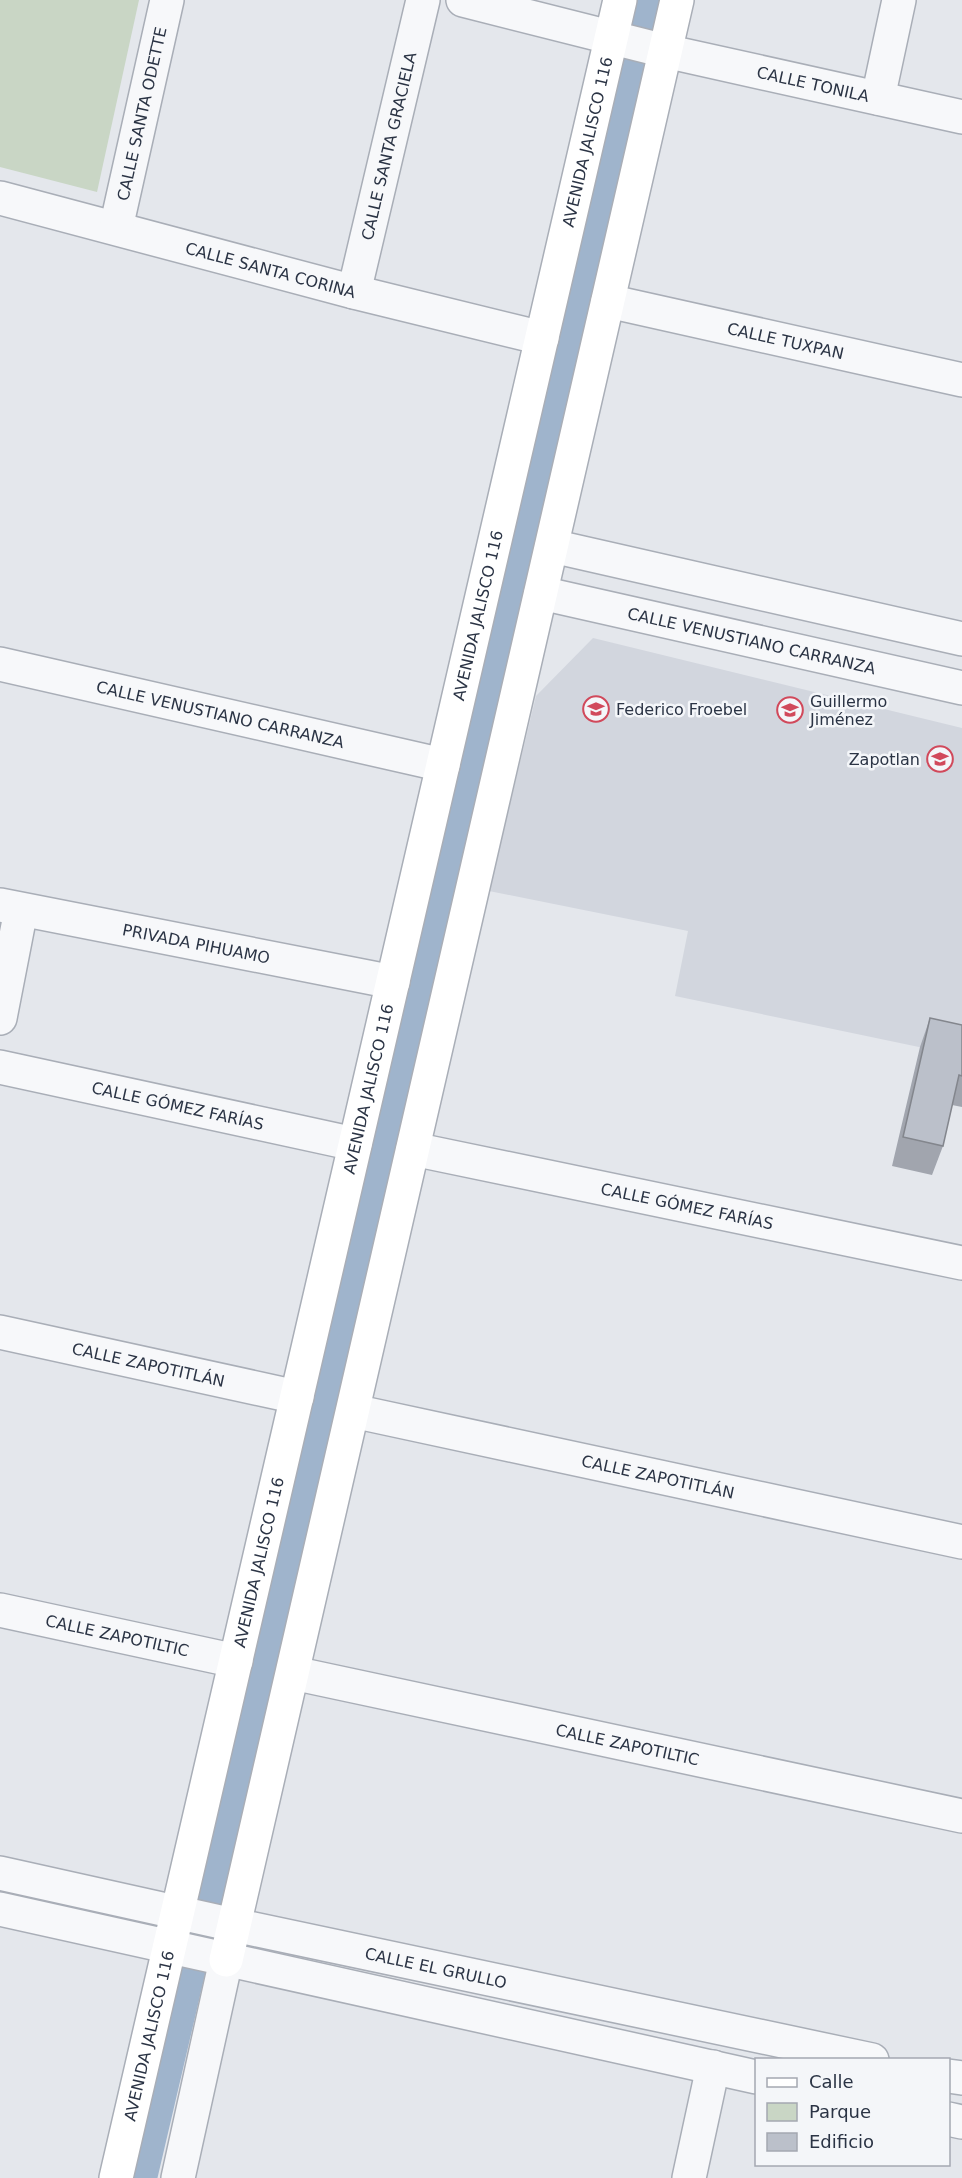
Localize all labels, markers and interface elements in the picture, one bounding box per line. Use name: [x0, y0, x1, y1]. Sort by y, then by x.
street label: CALLE SANTA ODETTE: [113, 25, 170, 203]
street label: CALLE SANTA GRACIELA: [357, 50, 420, 242]
street label: AVENIDA JALISCO 116: [558, 55, 616, 229]
street label: CALLE TONILA: [755, 62, 871, 106]
street label: CALLE SANTA CORINA: [183, 238, 358, 302]
street label: CALLE TUXPAN: [725, 318, 846, 363]
street label: AVENIDA JALISCO 116: [449, 528, 507, 702]
street label: CALLE VENUSTIANO CARRANZA: [626, 603, 878, 678]
street label: CALLE VENUSTIANO CARRANZA: [95, 677, 346, 752]
place label: Guillermo Jiménez: [809, 692, 887, 729]
school or university icon: Federico Froebel: [581, 694, 611, 724]
school or university icon: Guillermo Jiménez: [775, 695, 805, 725]
place label: Federico Froebel: [616, 700, 747, 719]
school or university icon: Zapotlan: [925, 744, 955, 774]
place label: Zapotlan: [849, 750, 920, 769]
street label: PRIVADA PIHUAMO: [121, 920, 272, 967]
street label: AVENIDA JALISCO 116: [339, 1002, 397, 1176]
street label: CALLE GÓMEZ FARÍAS: [90, 1078, 266, 1133]
street label: CALLE GÓMEZ FARÍAS: [599, 1179, 775, 1233]
street label: CALLE ZAPOTITLÁN: [70, 1339, 227, 1390]
street label: CALLE ZAPOTITLÁN: [580, 1451, 736, 1502]
street label: AVENIDA JALISCO 116: [230, 1475, 287, 1649]
street label: CALLE ZAPOTILTIC: [44, 1611, 191, 1660]
street label: CALLE ZAPOTILTIC: [554, 1720, 701, 1769]
street label: CALLE EL GRULLO: [363, 1943, 508, 1992]
street label: AVENIDA JALISCO 116: [120, 1949, 178, 2123]
legend: [755, 2058, 950, 2166]
text: Calle: [809, 2071, 854, 2092]
text: Parque: [809, 2101, 871, 2122]
text: Edificio: [809, 2131, 874, 2152]

